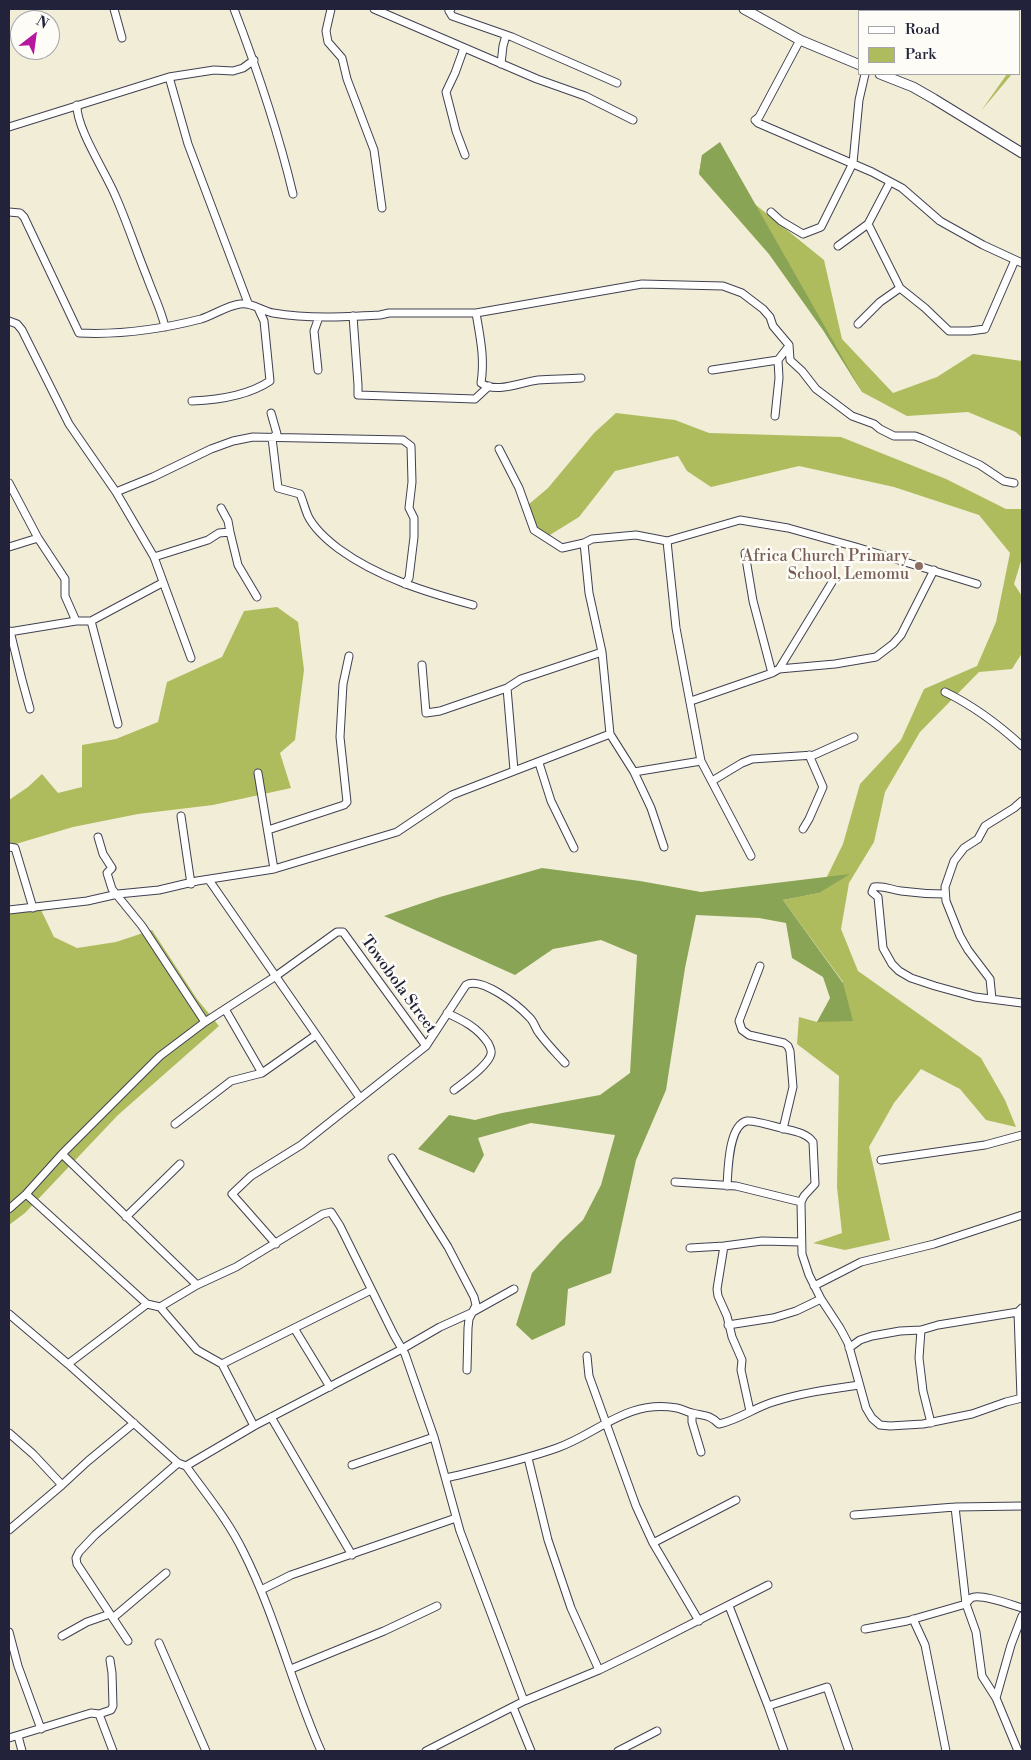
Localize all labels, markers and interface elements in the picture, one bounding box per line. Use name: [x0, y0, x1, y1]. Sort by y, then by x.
north arrow: [10, 10, 60, 60]
legend: [858, 10, 1021, 75]
text: N: [33, 12, 51, 33]
text: Road: [905, 20, 940, 39]
text: Park: [905, 45, 936, 64]
place label: Africa Church Primary School, Lemomu: [742, 547, 909, 585]
marker: Africa Church Primary School, Lemomu: [913, 560, 925, 572]
street label: Towobola Street: [356, 932, 440, 1038]

